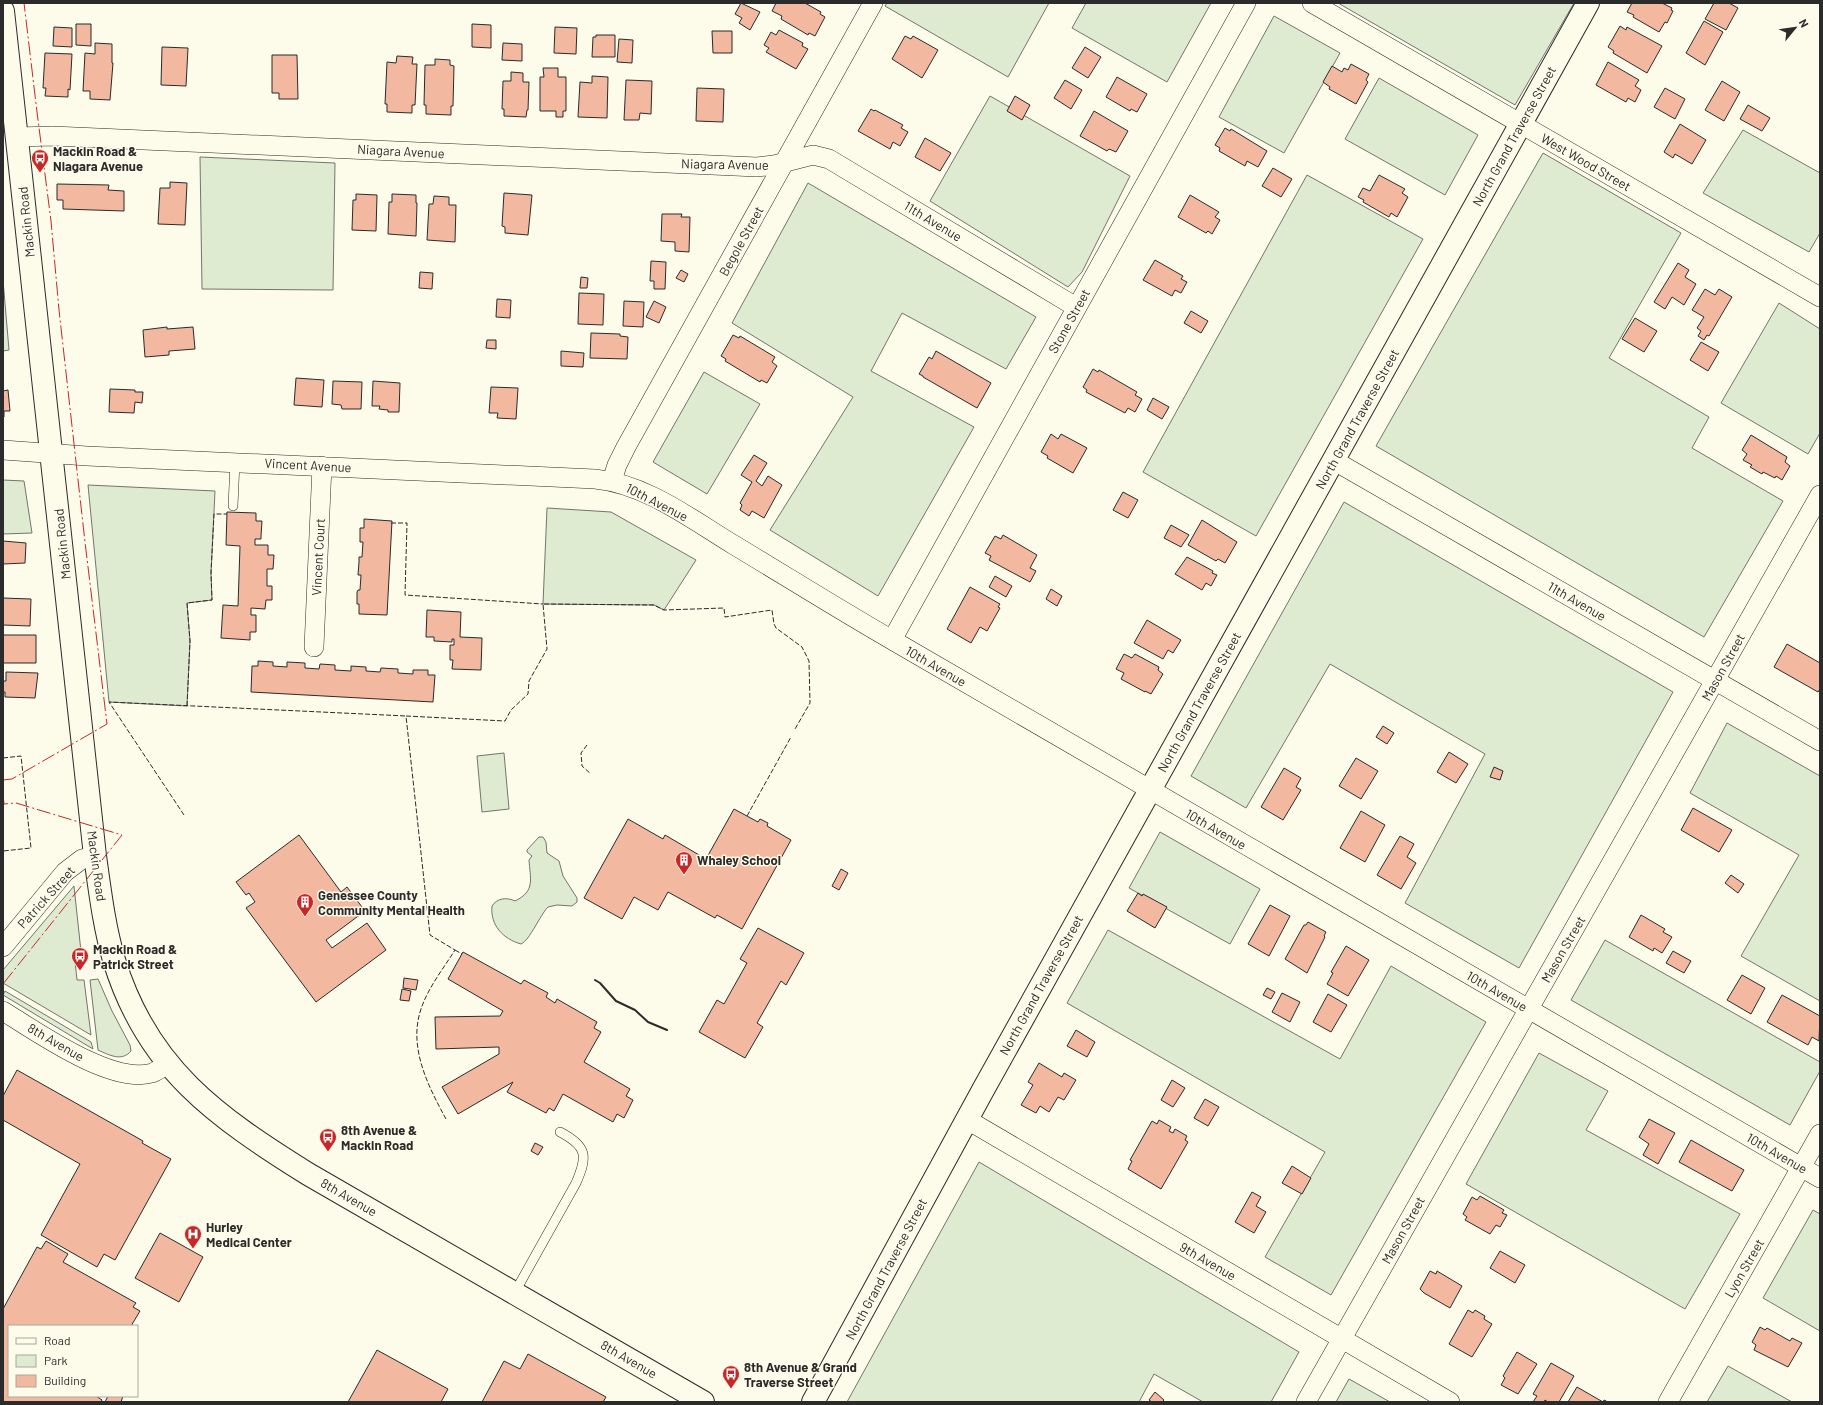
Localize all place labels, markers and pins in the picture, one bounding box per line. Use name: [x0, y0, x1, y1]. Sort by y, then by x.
place label: Mackin Road & Niagara Avenue: [53, 143, 143, 174]
bus stop icon: Mackin Road & Niagara Avenue: [30, 148, 50, 173]
building icon: Whaley School: [674, 850, 694, 875]
place label: Whaley School: [697, 852, 781, 868]
place label: Genessee County Community Mental Health: [318, 887, 465, 918]
building icon: Genessee County Community Mental Health: [295, 892, 315, 917]
place label: Mackin Road & Patrick Street: [93, 941, 177, 972]
bus stop icon: Mackin Road & Patrick Street: [70, 946, 90, 971]
place label: 8th Avenue & Mackin Road: [341, 1122, 417, 1153]
bus stop icon: 8th Avenue & Mackin Road: [318, 1127, 338, 1152]
place label: Hurley Medical Center: [206, 1219, 292, 1250]
hospital icon: Hurley Medical Center: [183, 1224, 203, 1249]
place label: 8th Avenue & Grand Traverse Street: [744, 1359, 857, 1390]
bus stop icon: 8th Avenue & Grand Traverse Street: [721, 1364, 741, 1389]

